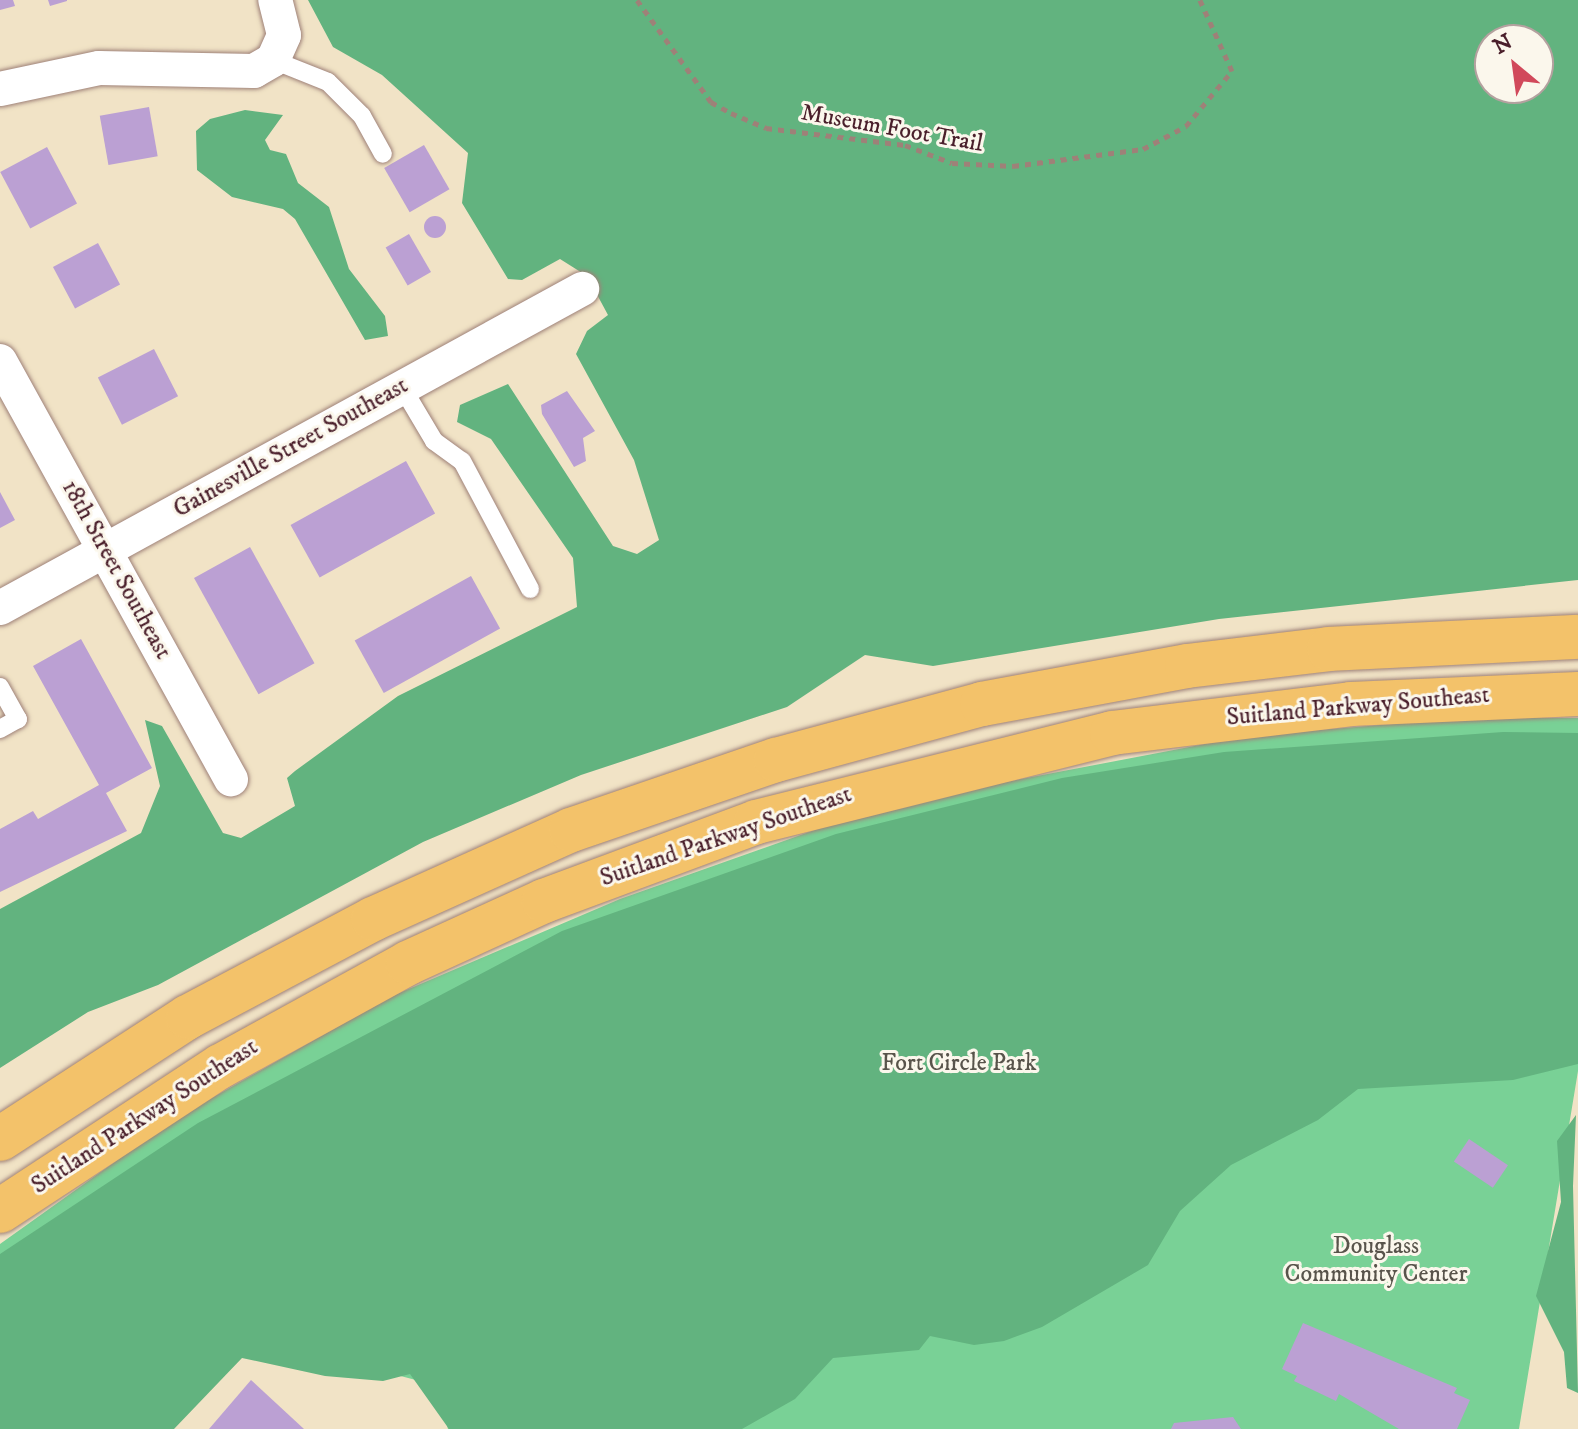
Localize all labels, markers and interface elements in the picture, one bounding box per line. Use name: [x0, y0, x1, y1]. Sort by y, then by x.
north arrow: [1474, 24, 1554, 104]
text: N: [1489, 28, 1518, 61]
street label: Museum Foot Trail: [799, 99, 985, 159]
street label: Gainesville Street Southeast: [169, 372, 413, 524]
street label: 18th Street Southeast: [55, 476, 177, 664]
street label: Suitland Parkway Southeast: [1225, 681, 1491, 733]
street label: Suitland Parkway Southeast: [597, 780, 855, 894]
street label: Suitland Parkway Southeast: [27, 1033, 263, 1201]
park label: Fort Circle Park: [881, 1050, 1037, 1078]
park label: Douglass Community Center: [1285, 1233, 1467, 1289]

